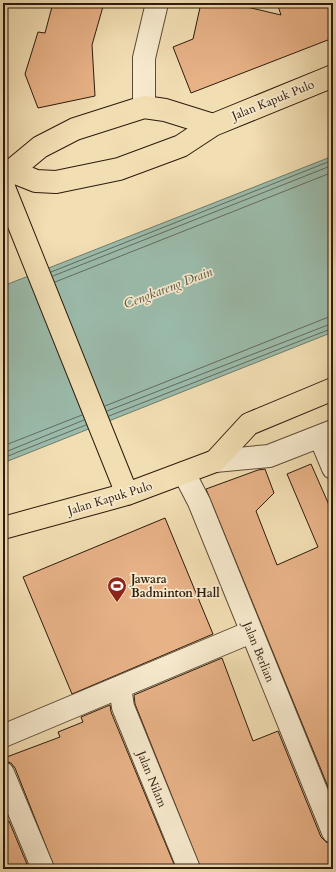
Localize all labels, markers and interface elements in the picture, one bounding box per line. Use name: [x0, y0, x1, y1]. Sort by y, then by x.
street label: Jalan Kapuk Pulo: [228, 76, 317, 125]
water label: Cengkareng Drain: [121, 263, 216, 313]
street label: Jalan Kapuk Pulo: [64, 477, 155, 519]
place label: Jawara Badminton Hall: [129, 571, 220, 601]
sports icon: Jawara Badminton Hall: [106, 575, 128, 603]
street label: Jalan Berlian: [239, 618, 278, 685]
street label: Jalan Nilam: [133, 747, 171, 810]

